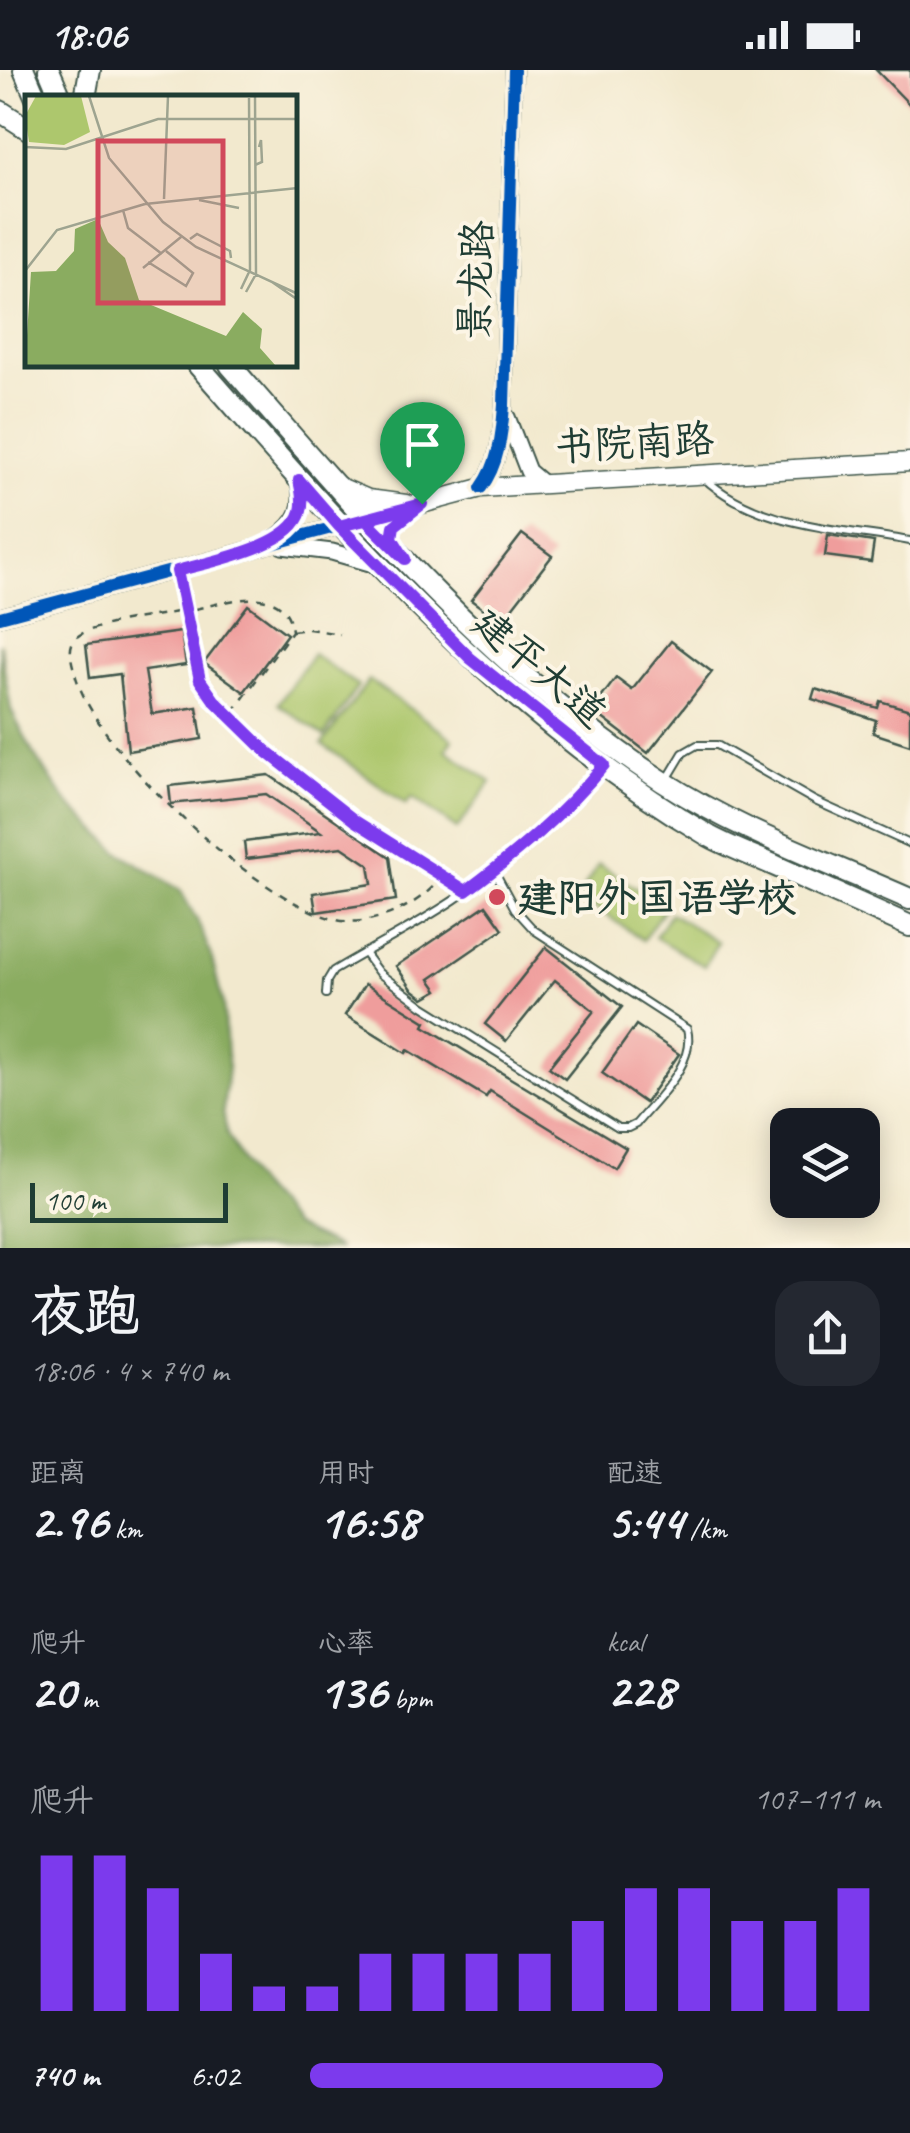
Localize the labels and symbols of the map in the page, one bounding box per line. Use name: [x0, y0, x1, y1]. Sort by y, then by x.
inset map: [25, 95, 298, 368]
street label: 景龙路: [449, 219, 503, 341]
pin: [380, 402, 465, 505]
street label: 书院南路: [553, 414, 715, 472]
street label: 建平大道: [462, 597, 617, 738]
place label: 建阳外国语学校: [517, 873, 797, 923]
marker: 建阳外国语学校: [486, 886, 508, 908]
scale bar: [30, 1178, 228, 1222]

